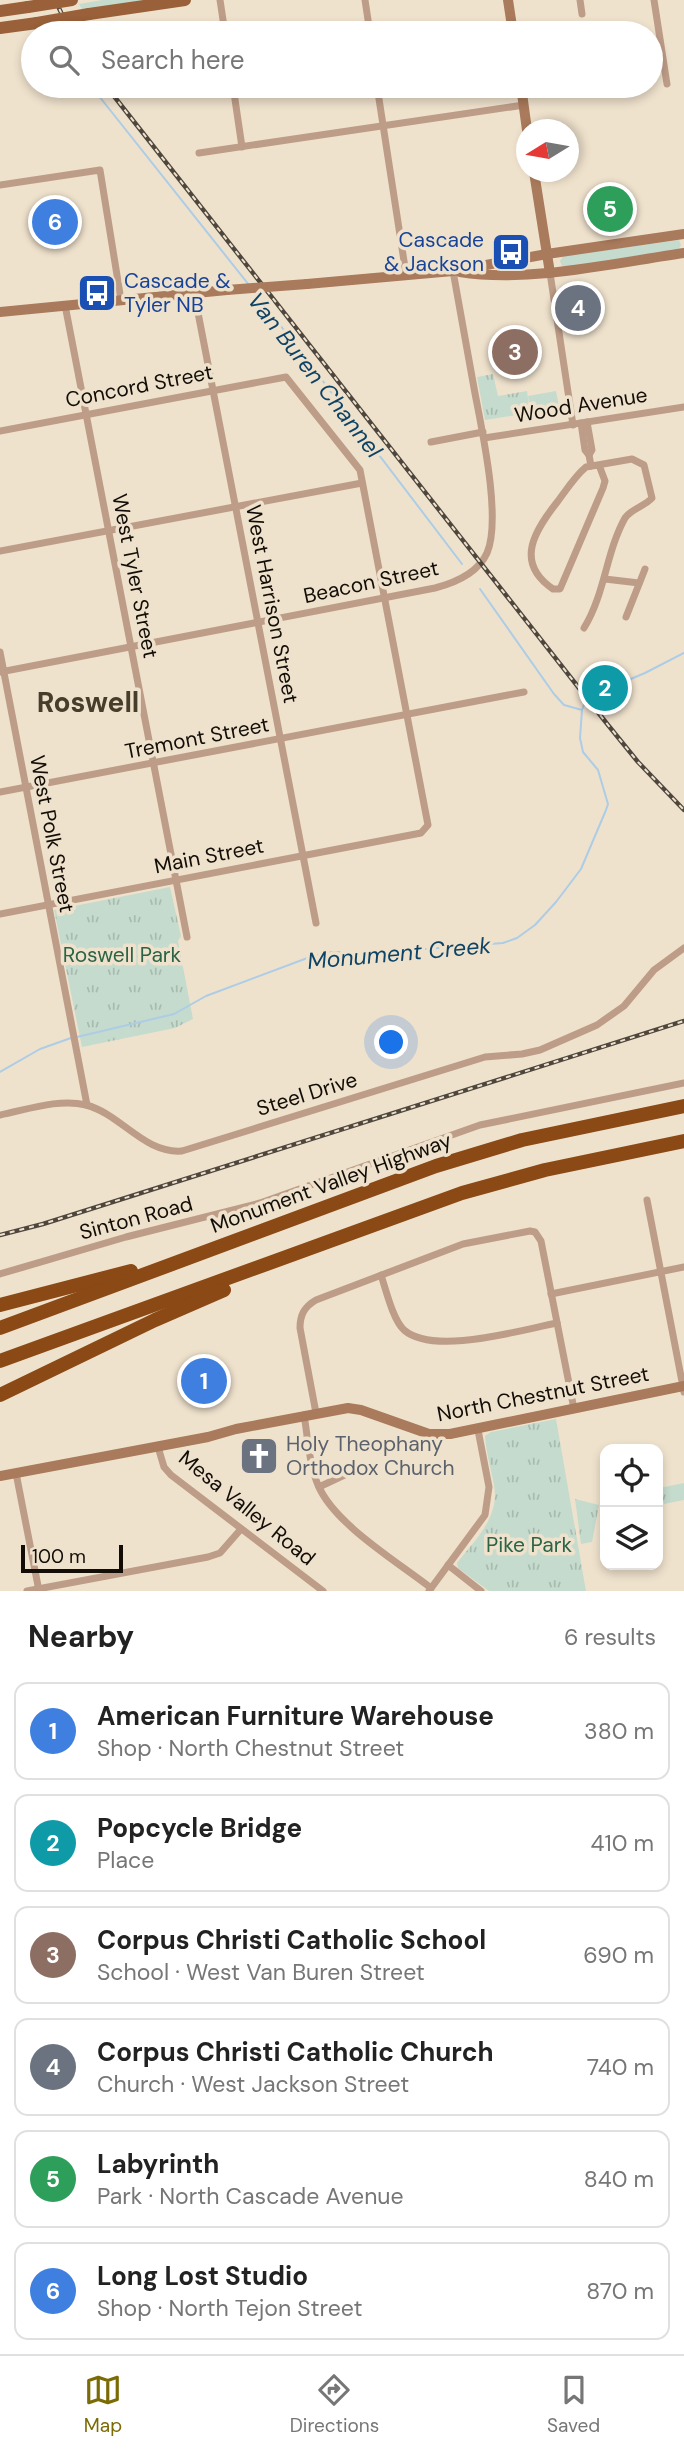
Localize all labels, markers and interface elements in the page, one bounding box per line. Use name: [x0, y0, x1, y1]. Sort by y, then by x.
search box: [21, 21, 663, 98]
icon: search: [45, 41, 83, 79]
text: Search here: [101, 43, 244, 77]
north arrow: [516, 119, 579, 182]
pin: 5: [587, 183, 633, 235]
pin: 6: [32, 196, 78, 248]
place label: Cascade & Jackson: [384, 226, 484, 278]
bus stop icon: Cascade & Jackson: [490, 231, 532, 273]
place label: Cascade & Tyler NB: [124, 267, 231, 319]
bus stop icon: Cascade & Tyler NB: [76, 272, 118, 314]
pin: 4: [555, 282, 601, 334]
water label: Van Buren Channel: [241, 286, 390, 464]
pin: 3: [492, 326, 538, 378]
street label: Concord Street: [63, 358, 215, 414]
street label: Wood Avenue: [512, 381, 650, 429]
street label: West Tyler Street: [105, 491, 165, 661]
street label: West Harrison Street: [239, 502, 305, 706]
street label: Beacon Street: [301, 554, 441, 610]
pin: 2: [582, 662, 628, 714]
district label: Roswell: [37, 684, 139, 721]
street label: Tremont Street: [122, 710, 272, 766]
street label: West Polk Street: [23, 753, 81, 915]
street label: Main Street: [152, 832, 266, 880]
water label: Monument Creek: [306, 930, 492, 976]
park label: Roswell Park: [63, 941, 182, 969]
your location: [374, 1025, 408, 1059]
street label: Steel Drive: [253, 1065, 361, 1123]
street label: Monument Valley Highway: [207, 1126, 456, 1240]
street label: Sinton Road: [76, 1189, 196, 1247]
pin: 1: [181, 1355, 227, 1407]
street label: North Chestnut Street: [435, 1360, 651, 1428]
place label: Holy Theophany Orthodox Church: [286, 1430, 455, 1482]
church icon: Holy Theophany Orthodox Church: [238, 1435, 280, 1477]
street label: Mesa Valley Road: [173, 1444, 321, 1572]
map controls: [600, 1444, 663, 1570]
button: locate: [600, 1444, 663, 1507]
button: layers: [600, 1507, 663, 1570]
park label: Pike Park: [486, 1531, 572, 1559]
scale bar: [21, 1542, 122, 1574]
text: 100 m: [32, 1544, 86, 1569]
text: Nearby: [28, 1617, 134, 1656]
text: 6 results: [564, 1622, 656, 1652]
text: American Furniture Warehouse: [97, 1699, 494, 1733]
text: 1: [49, 1716, 57, 1746]
text: 380 m: [584, 1716, 654, 1746]
text: Shop · North Chestnut Street: [97, 1733, 404, 1763]
text: Popcycle Bridge: [97, 1811, 302, 1845]
text: 2: [46, 1828, 60, 1858]
text: 410 m: [591, 1828, 654, 1858]
text: Place: [97, 1845, 154, 1875]
text: Corpus Christi Catholic School: [97, 1923, 486, 1957]
text: 3: [46, 1940, 60, 1970]
text: 690 m: [583, 1940, 654, 1970]
text: School · West Van Buren Street: [97, 1957, 425, 1987]
text: Corpus Christi Catholic Church: [97, 2035, 494, 2069]
text: 4: [46, 2052, 60, 2082]
text: 740 m: [587, 2052, 654, 2082]
text: Church · West Jackson Street: [97, 2069, 409, 2099]
text: Labyrinth: [97, 2147, 219, 2181]
text: 5: [46, 2164, 60, 2194]
text: 840 m: [584, 2164, 654, 2194]
text: Park · North Cascade Avenue: [97, 2181, 404, 2211]
text: Long Lost Studio: [97, 2259, 308, 2293]
text: 6: [46, 2276, 60, 2306]
text: 870 m: [586, 2276, 654, 2306]
text: Shop · North Tejon Street: [97, 2293, 362, 2323]
tab: Map: [84, 2371, 122, 2438]
tab: Directions: [290, 2371, 379, 2438]
tab: Saved: [547, 2371, 600, 2438]

